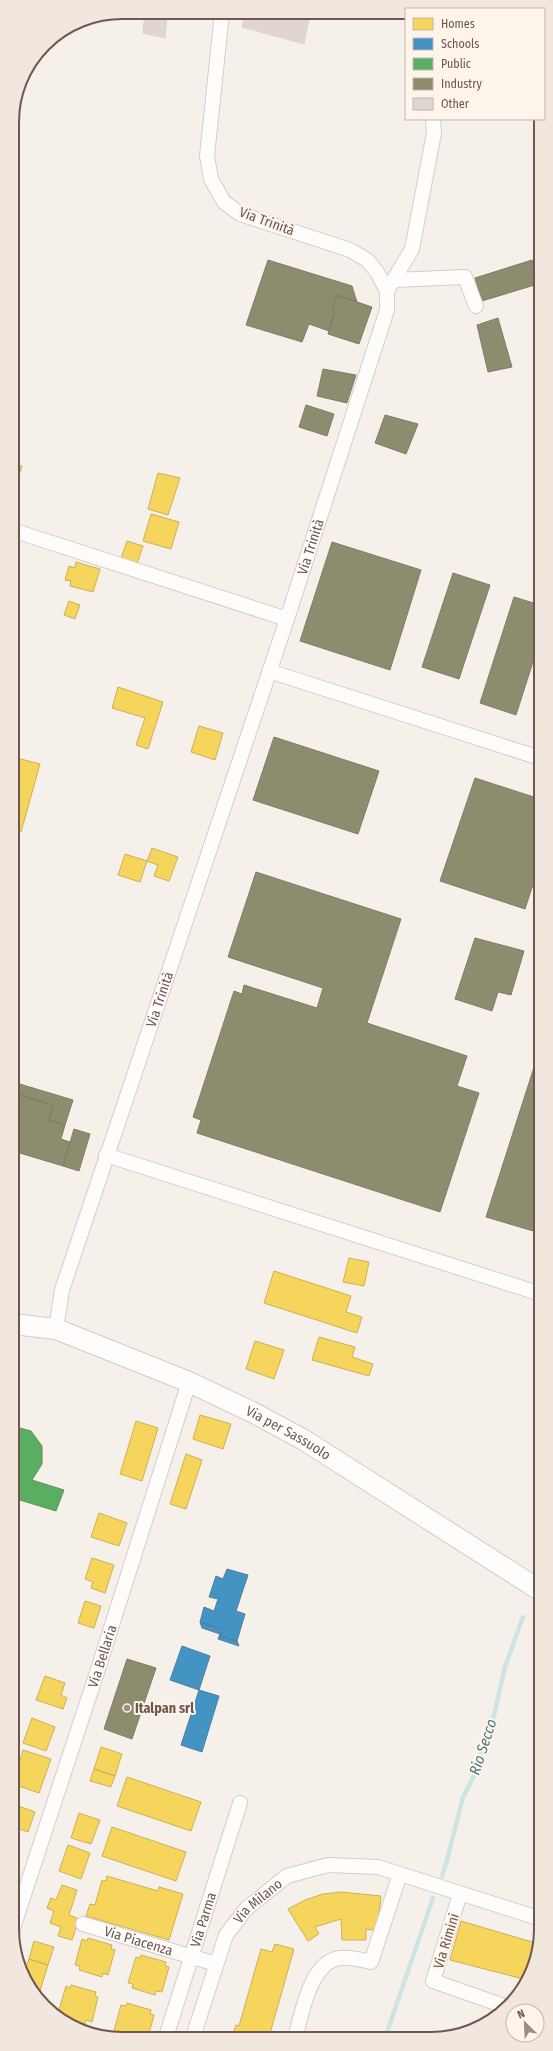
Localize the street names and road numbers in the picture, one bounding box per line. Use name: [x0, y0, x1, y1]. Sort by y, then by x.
street label: Via Trinità: [237, 204, 297, 239]
street label: Via Trinità: [294, 517, 328, 577]
street label: Via Trinità: [143, 969, 177, 1030]
street label: Via per Sassuolo: [243, 1402, 334, 1464]
street label: Via Bellaria: [84, 1623, 121, 1690]
street label: Via Milano: [230, 1875, 286, 1927]
street label: Via Parma: [187, 1890, 220, 1950]
street label: Via Rimini: [430, 1911, 463, 1971]
street label: Via Piacenza: [102, 1923, 175, 1960]

